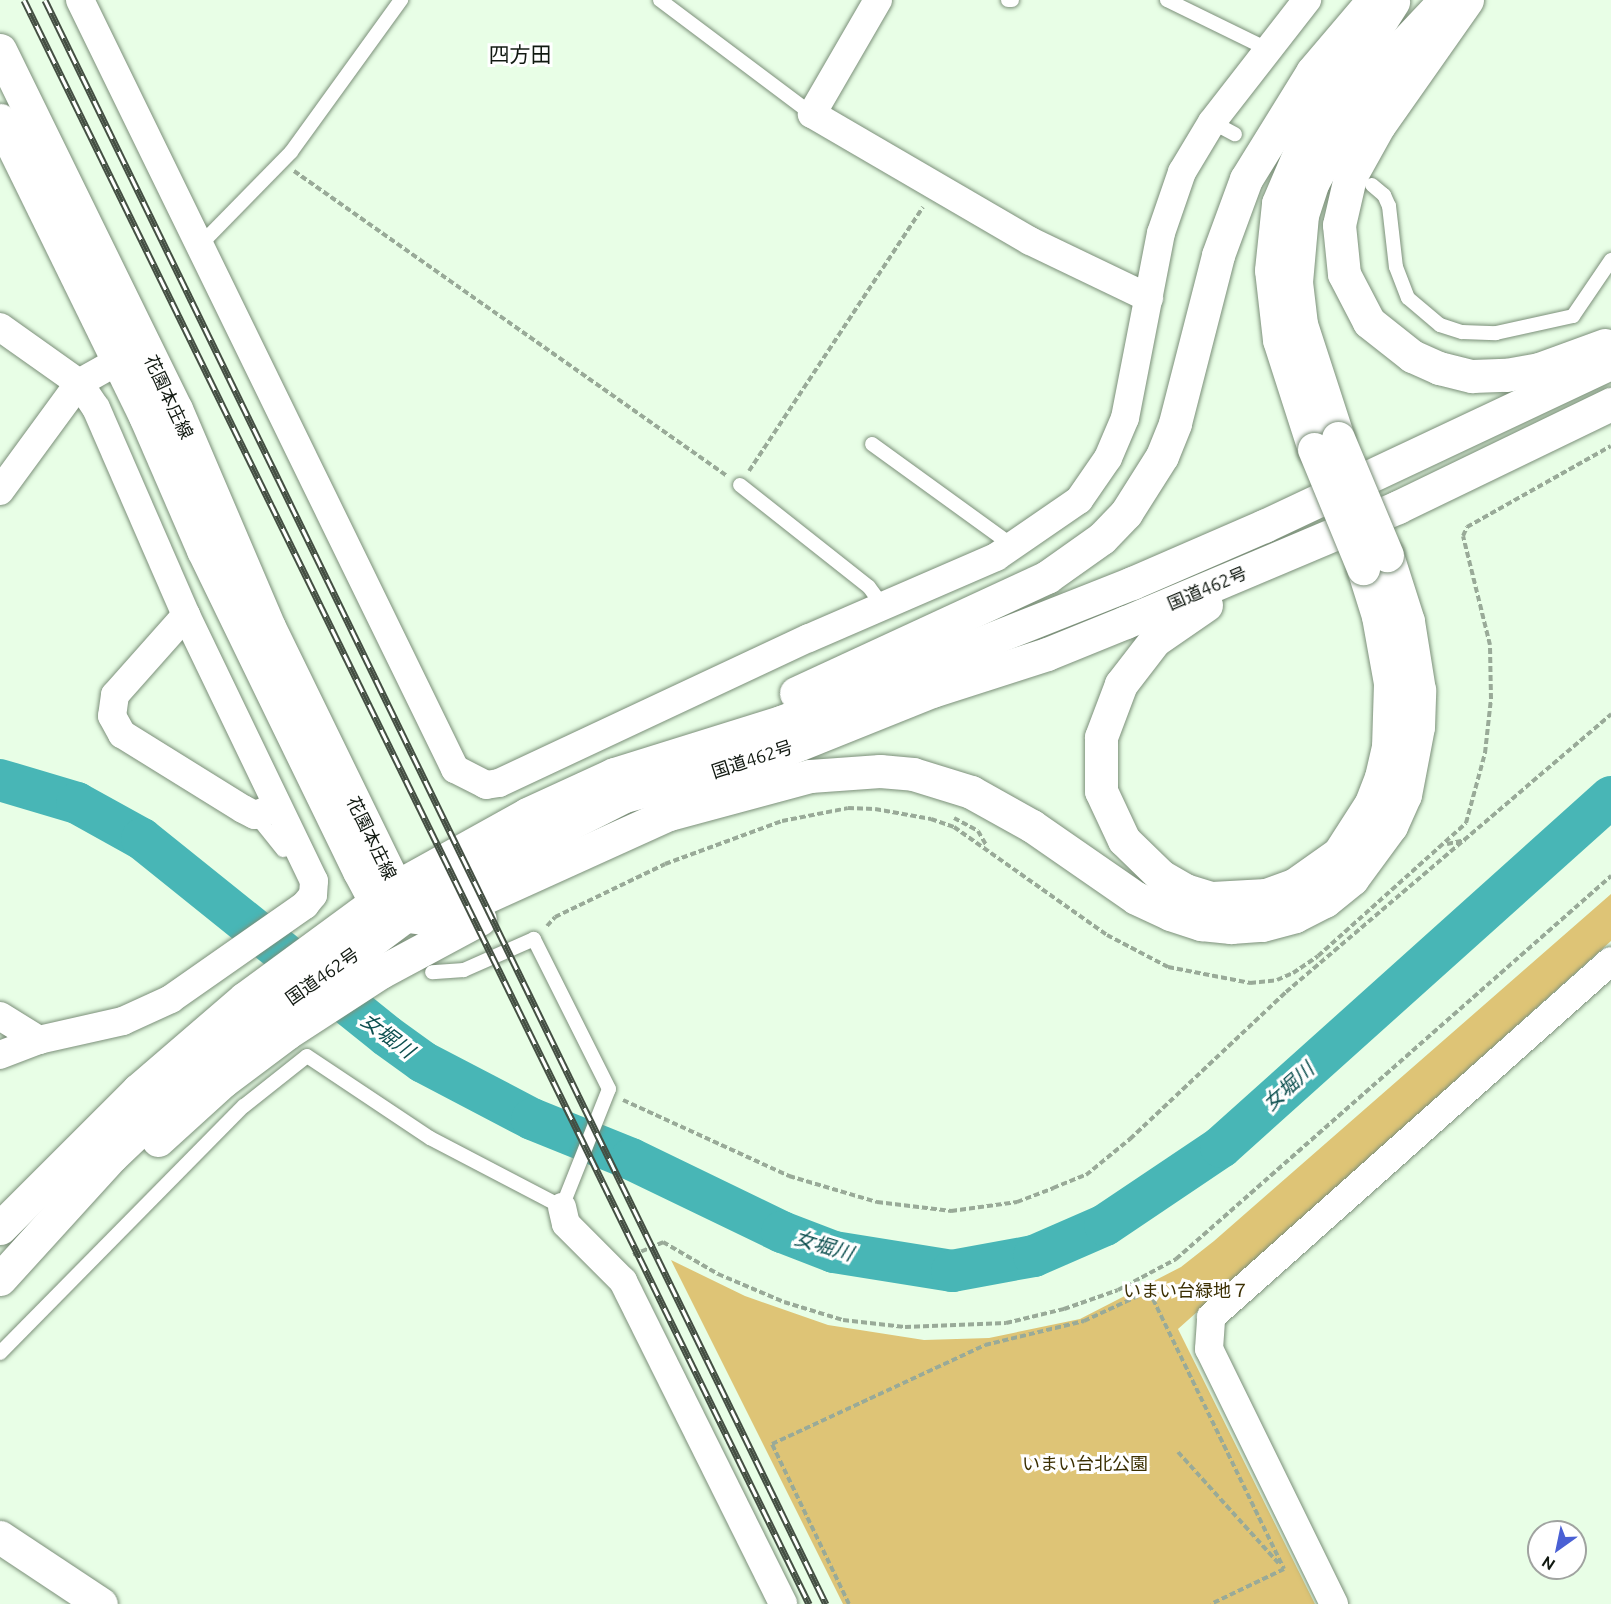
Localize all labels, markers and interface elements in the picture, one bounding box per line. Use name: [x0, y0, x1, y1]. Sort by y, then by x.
district label: 四方田: [489, 41, 551, 67]
street label: 花園本庄線: [140, 352, 198, 442]
street label: 国道462号: [1164, 562, 1250, 614]
street label: 国道462号: [709, 736, 795, 782]
street label: 花園本庄線: [343, 793, 401, 883]
street label: 国道462号: [281, 943, 363, 1009]
water label: 女堀川: [357, 1007, 419, 1063]
water label: 女堀川: [1258, 1057, 1318, 1115]
water label: 女堀川: [792, 1225, 856, 1265]
park label: いまい台緑地７: [1123, 1279, 1249, 1301]
park label: いまい台北公園: [1022, 1452, 1148, 1474]
north arrow: [1527, 1520, 1587, 1580]
text: N: [1538, 1553, 1558, 1574]

